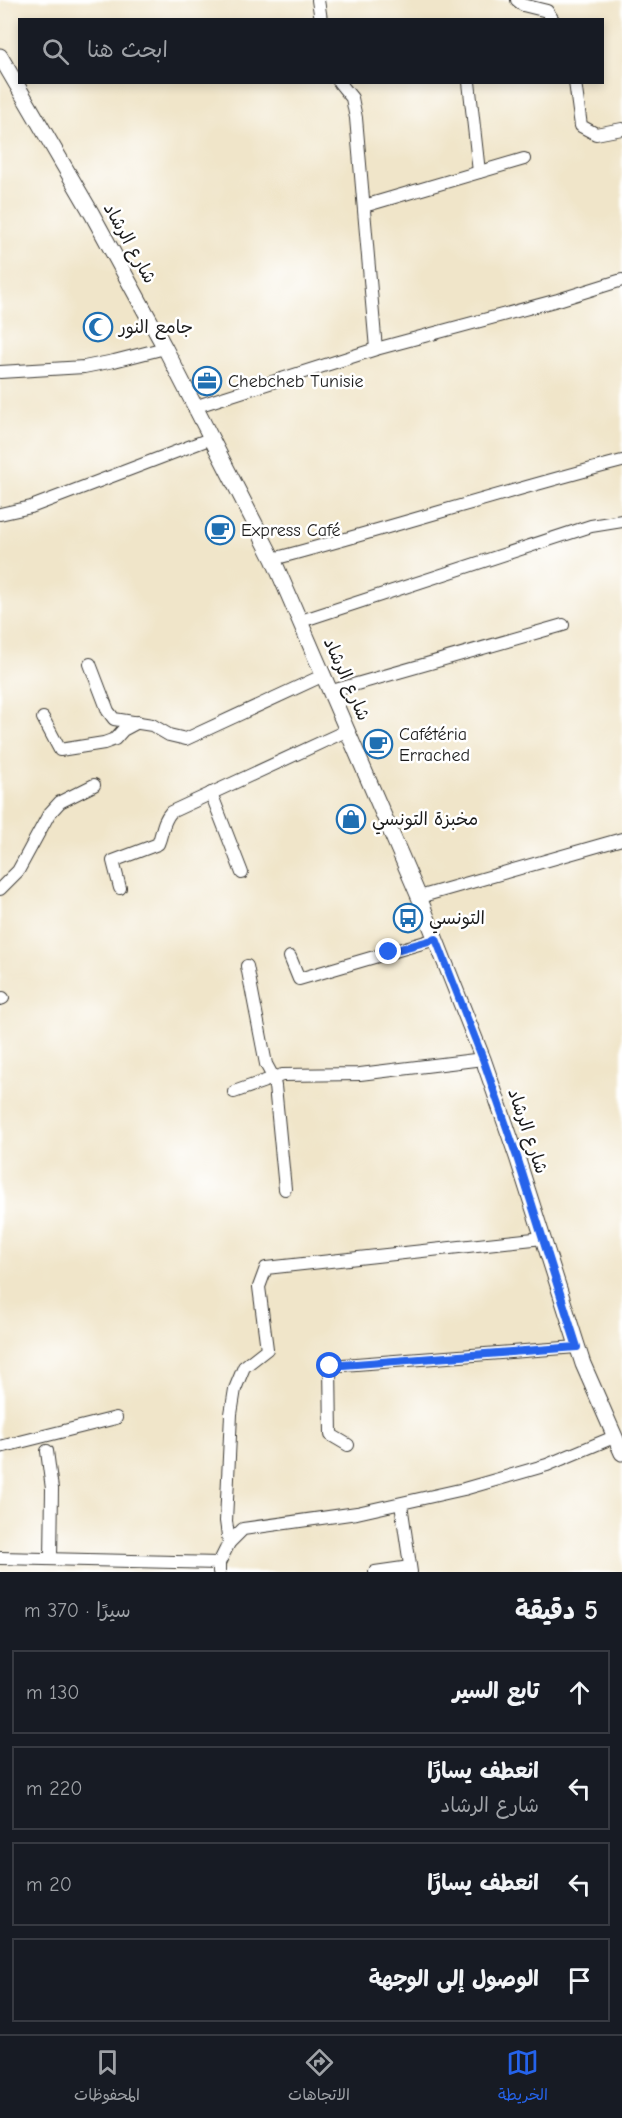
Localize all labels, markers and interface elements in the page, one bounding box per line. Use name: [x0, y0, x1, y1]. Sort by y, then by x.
search box: [18, 18, 604, 84]
icon: search: [39, 35, 72, 68]
text: ابحث هنا: [87, 37, 168, 63]
street label: شارع الرشاد: [98, 199, 160, 288]
mosque icon: جامع النور: [82, 311, 114, 343]
place label: جامع النور: [117, 317, 193, 340]
office icon: Chebcheb Tunisie: [191, 365, 223, 397]
place label: Chebcheb Tunisie: [228, 371, 364, 392]
cafe icon: Express Café: [204, 514, 236, 546]
place label: Express Café: [241, 520, 341, 541]
street label: شارع الرشاد: [318, 634, 374, 724]
place label: Cafétéria Errached: [399, 724, 470, 766]
cafe icon: Cafétéria Errached: [362, 728, 394, 760]
shop icon: مخبزة التونسي: [335, 803, 367, 835]
place label: مخبزة التونسي: [372, 809, 478, 835]
bus stop icon: التونسي: [392, 902, 424, 934]
place label: التونسي: [429, 908, 485, 934]
route end: [375, 938, 401, 964]
street label: شارع الرشاد: [502, 1086, 552, 1177]
route start: [316, 1352, 342, 1378]
text: 5 دقيقة: [515, 1596, 598, 1626]
text: سيرًا · 370 m: [24, 1599, 131, 1622]
icon: ahead: [563, 1676, 596, 1709]
text: تابع السير: [453, 1678, 539, 1704]
text: 130 m: [26, 1681, 79, 1704]
text: انعطف يسارًا: [427, 1758, 539, 1784]
icon: left: [563, 1772, 596, 1805]
text: 220 m: [26, 1777, 82, 1800]
text: شارع الرشاد: [441, 1794, 539, 1817]
icon: left: [563, 1868, 596, 1901]
text: انعطف يسارًا: [427, 1870, 539, 1896]
text: 20 m: [26, 1873, 72, 1896]
icon: arrive: [563, 1964, 596, 1997]
text: الوصول إلى الوجهة: [369, 1966, 539, 1992]
tab: المحفوظات: [74, 2046, 140, 2109]
tab: الاتجاهات: [288, 2046, 350, 2109]
tab: الخريطة: [498, 2046, 548, 2109]

